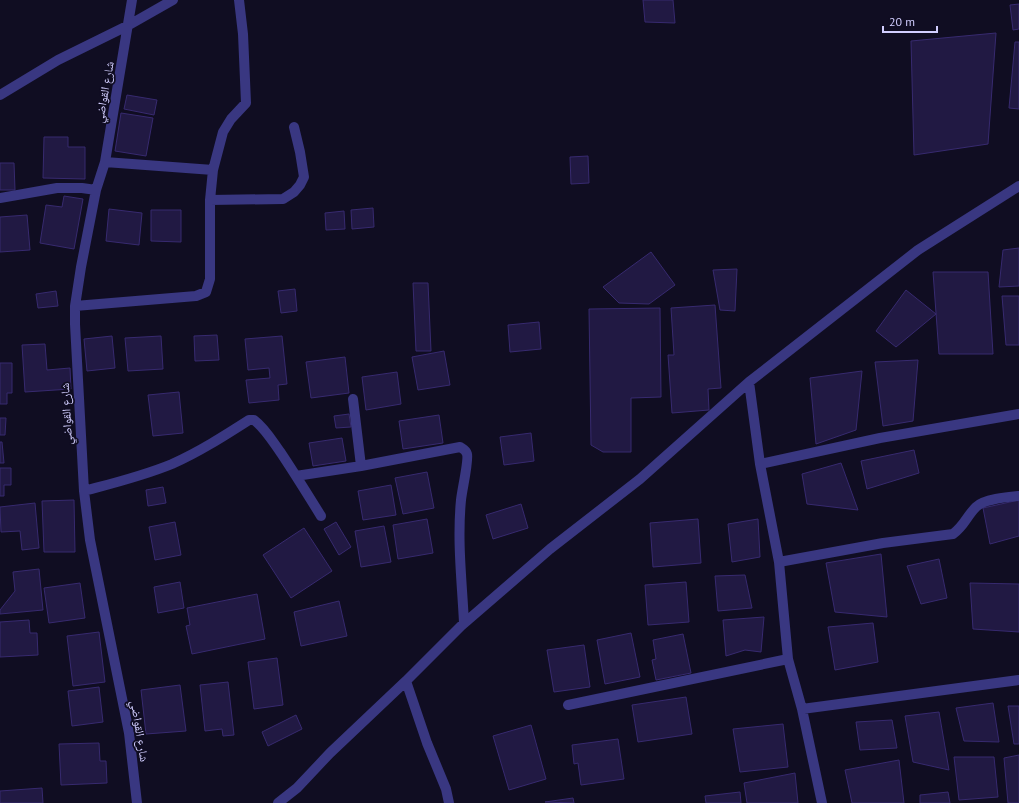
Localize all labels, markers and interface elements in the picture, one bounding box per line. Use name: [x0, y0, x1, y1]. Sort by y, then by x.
scale bar: [883, 8, 937, 34]
text: 20 m: [889, 14, 915, 29]
street label: شارع القواضي: [91, 60, 120, 124]
street label: شارع القواضي: [57, 382, 78, 445]
street label: شارع القواضي: [125, 699, 152, 763]

